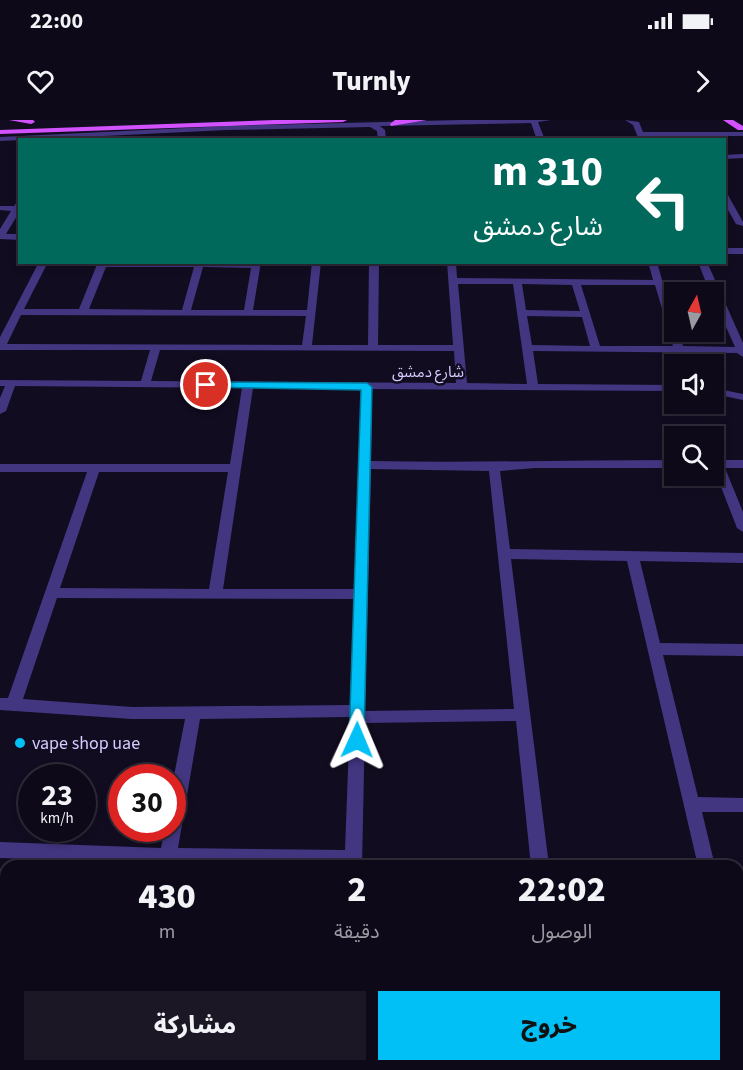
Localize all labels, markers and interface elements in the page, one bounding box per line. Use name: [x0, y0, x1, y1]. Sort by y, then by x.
text: 22:00: [30, 5, 83, 37]
text: Turnly: [332, 62, 411, 101]
icon: heart: [24, 65, 57, 98]
icon: forward: [686, 65, 719, 98]
text: 310 m: [492, 142, 603, 202]
icon: left: [624, 162, 702, 240]
text: شارع دمشق: [473, 207, 603, 246]
north arrow: [664, 282, 724, 342]
map controls: [664, 282, 724, 486]
button: sound: [664, 354, 724, 414]
pin: [180, 359, 231, 410]
street label: شارع دمشق: [392, 362, 464, 384]
icon: arrive: [189, 368, 222, 401]
button: search: [664, 426, 724, 486]
position arrow: [325, 708, 389, 772]
place label: vape shop uae: [32, 731, 140, 756]
marker: vape shop uae: [13, 736, 27, 750]
speed limit sign: 30: [108, 764, 186, 842]
text: 23: [41, 774, 73, 817]
text: km/h: [40, 808, 74, 829]
text: 2: [347, 864, 366, 915]
text: 22:02: [518, 864, 606, 915]
text: 430: [138, 871, 196, 922]
text: m: [159, 918, 175, 946]
text: دقيقة: [334, 918, 380, 946]
text: الوصول: [531, 918, 592, 946]
button: مشاركة: [24, 991, 366, 1060]
button: خروج: [378, 991, 720, 1060]

